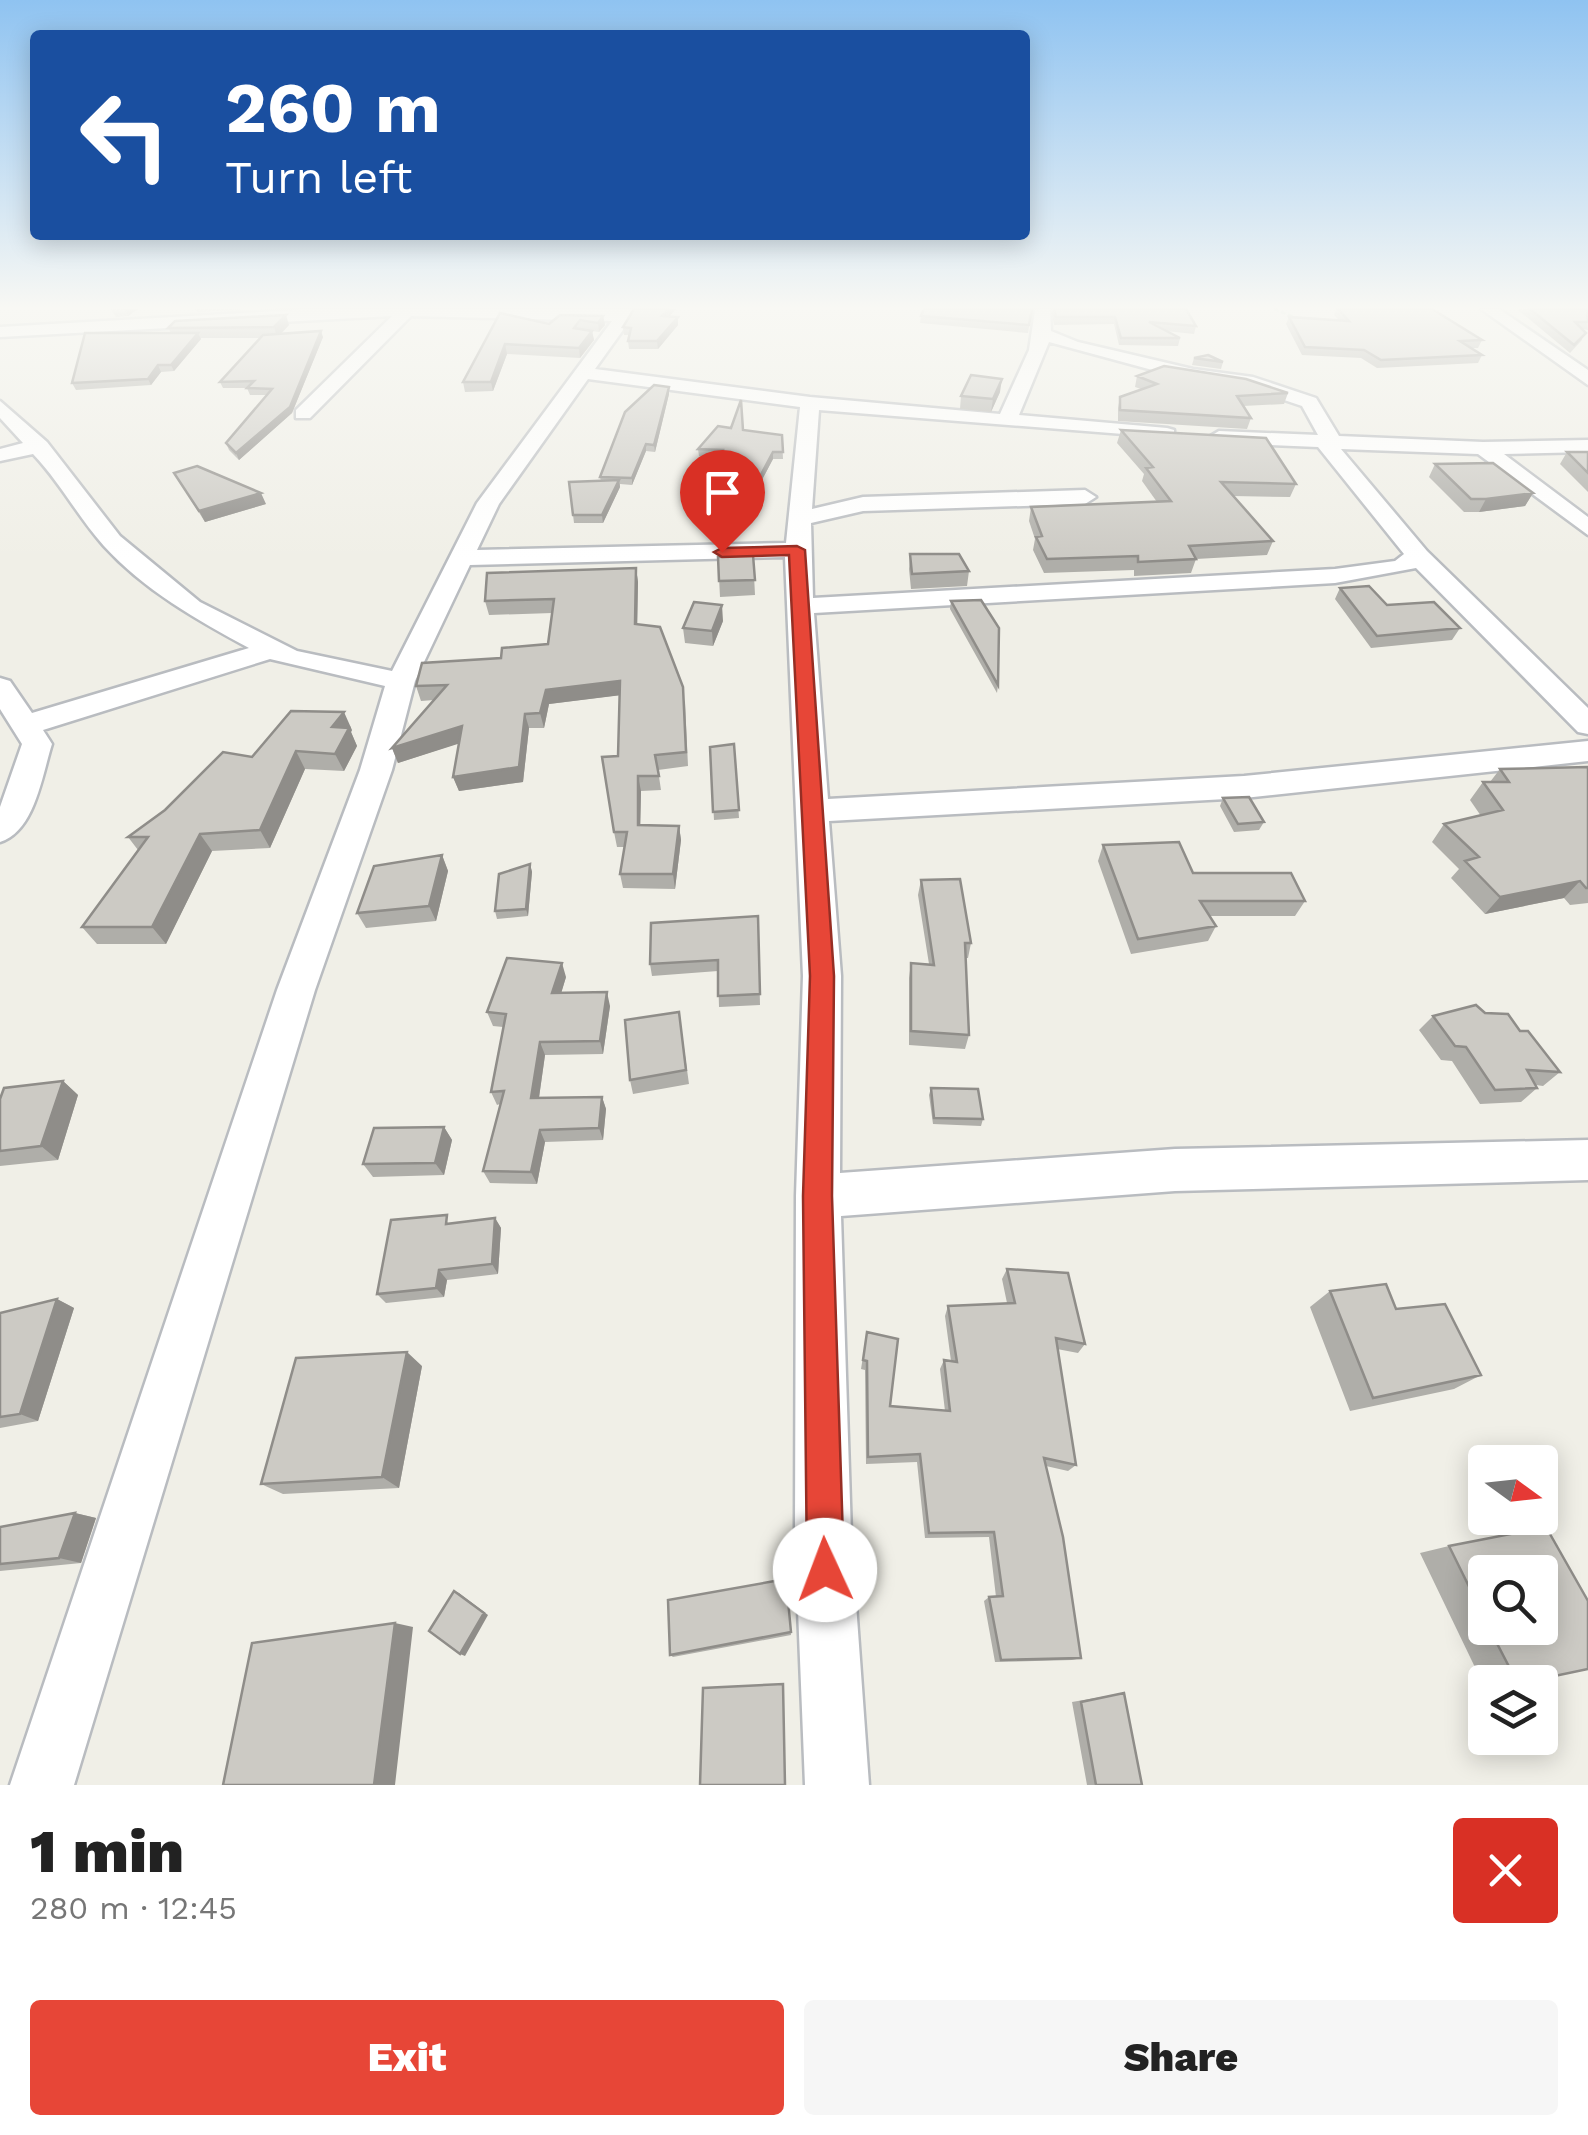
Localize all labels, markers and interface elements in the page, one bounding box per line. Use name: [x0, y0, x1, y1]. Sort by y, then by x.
text: 260 m: [225, 67, 441, 149]
icon: left: [60, 70, 190, 200]
text: Turn left: [225, 151, 412, 204]
pin: [680, 450, 765, 553]
icon: arrive: [695, 465, 750, 520]
north arrow: [1468, 1445, 1558, 1535]
map controls: [1468, 1445, 1558, 1755]
position arrow: [773, 1518, 877, 1622]
button: search: [1468, 1555, 1558, 1645]
button: layers: [1468, 1665, 1558, 1755]
text: 1 min: [30, 1816, 184, 1887]
button: close: [1453, 1818, 1558, 1923]
text: 280 m · 12:45: [30, 1889, 237, 1927]
button: Exit: [30, 2000, 784, 2115]
button: Share: [804, 2000, 1558, 2115]

